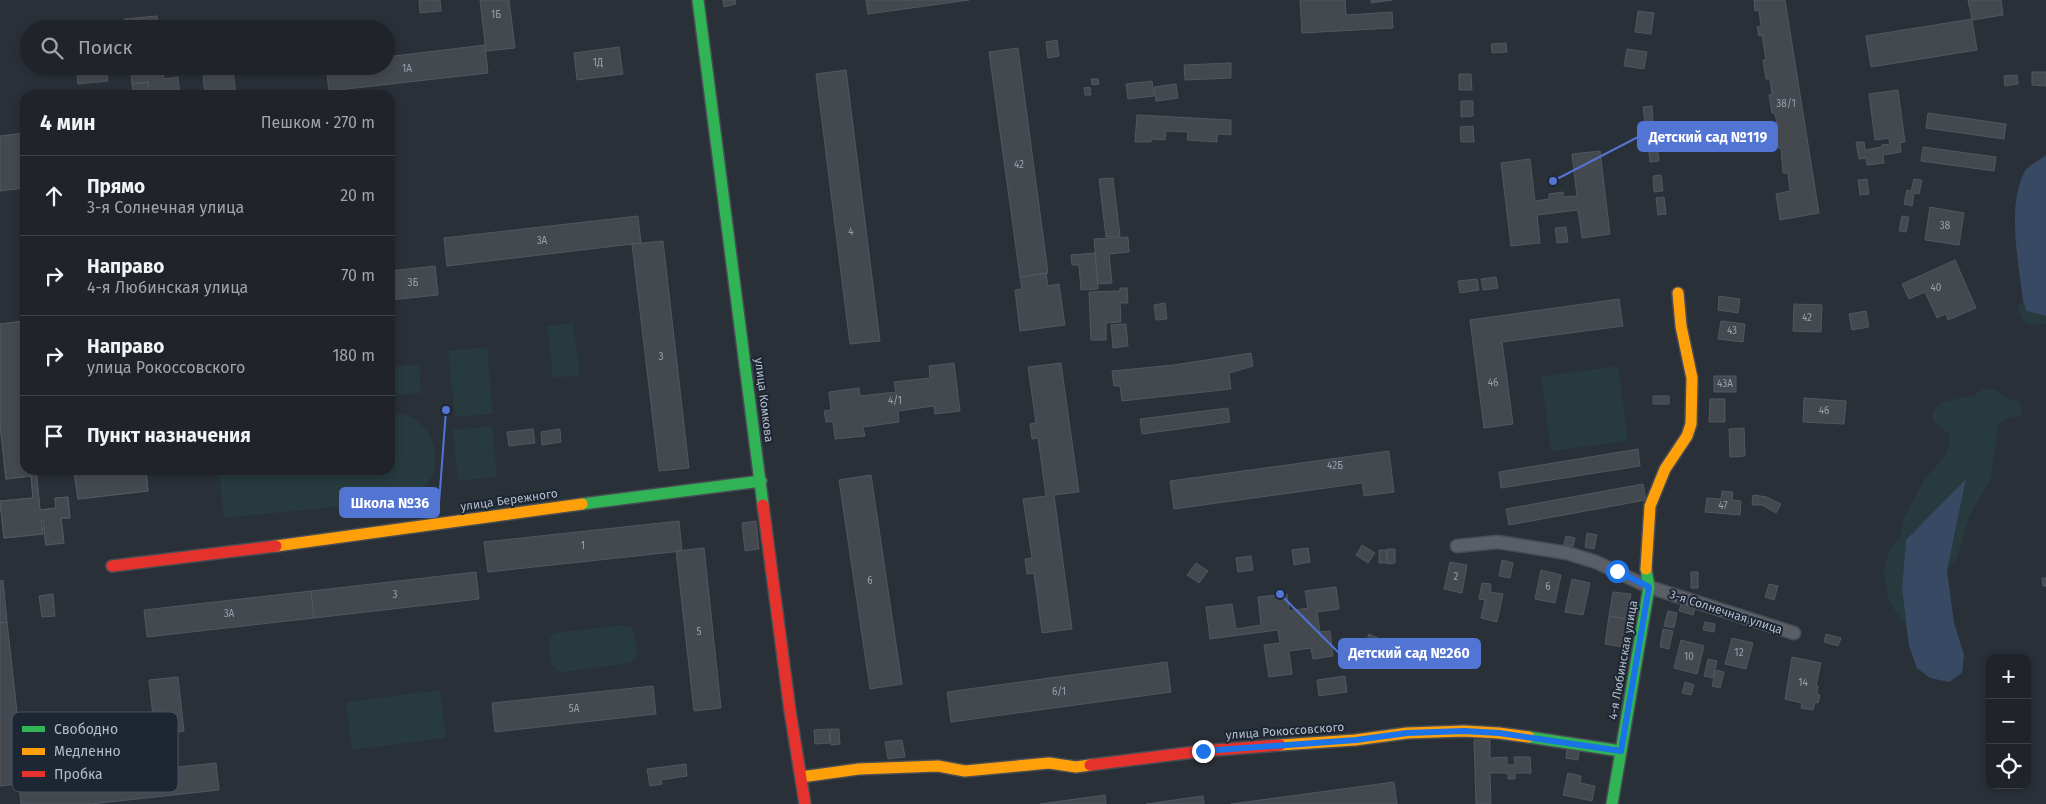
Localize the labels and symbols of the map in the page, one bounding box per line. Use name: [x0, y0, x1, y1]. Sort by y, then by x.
house number: 1Б: [491, 9, 501, 21]
house number: 1Д: [593, 57, 603, 69]
house number: 1А: [402, 63, 412, 75]
house number: 38/1: [1776, 98, 1796, 110]
callout: Детский сад №119: [1638, 122, 1777, 151]
text: Детский сад №119: [1648, 129, 1767, 146]
house number: 42: [1014, 159, 1024, 171]
house number: 38: [1940, 220, 1951, 232]
house number: 4: [848, 226, 854, 238]
house number: 3А: [537, 235, 548, 247]
house number: 3Б: [408, 277, 419, 289]
house number: 40: [1931, 282, 1942, 294]
house number: 42: [1802, 312, 1812, 324]
house number: 43: [1727, 325, 1737, 337]
house number: 3: [659, 351, 664, 363]
street label: улица Комкова: [752, 357, 776, 443]
house number: 46: [1488, 377, 1498, 389]
house number: 43А: [1717, 378, 1733, 390]
house number: 4/1: [888, 395, 902, 407]
house number: 46: [1819, 405, 1829, 417]
house number: 42Б: [1327, 460, 1343, 472]
street label: улица Бережного: [459, 486, 559, 514]
callout: Школа №36: [340, 488, 439, 517]
text: Школа №36: [351, 495, 429, 512]
house number: 47: [1718, 500, 1728, 512]
house number: 1: [581, 540, 585, 552]
route start: [1606, 560, 1629, 583]
house number: 2: [1454, 571, 1459, 583]
house number: 6: [867, 575, 873, 587]
house number: 6: [1545, 581, 1551, 593]
street label: 3-я Солнечная улица: [1668, 587, 1784, 637]
house number: 3: [393, 589, 398, 601]
street label: 4-я Любинская улица: [1606, 599, 1640, 721]
house number: 3А: [224, 608, 235, 620]
house number: 5: [696, 626, 702, 638]
callout: Детский сад №260: [1339, 639, 1480, 668]
text: Детский сад №260: [1347, 645, 1470, 662]
house number: 12: [1734, 647, 1744, 659]
house number: 10: [1684, 651, 1694, 663]
house number: 14: [1798, 677, 1809, 689]
house number: 6/1: [1052, 686, 1066, 698]
house number: 5А: [569, 703, 580, 715]
legend: [12, 712, 178, 792]
street label: улица Рокоссовского: [1225, 720, 1345, 742]
text: Свободно: [54, 721, 118, 738]
route end: [1192, 740, 1215, 763]
text: Медленно: [54, 743, 121, 760]
text: Пробка: [54, 766, 103, 783]

